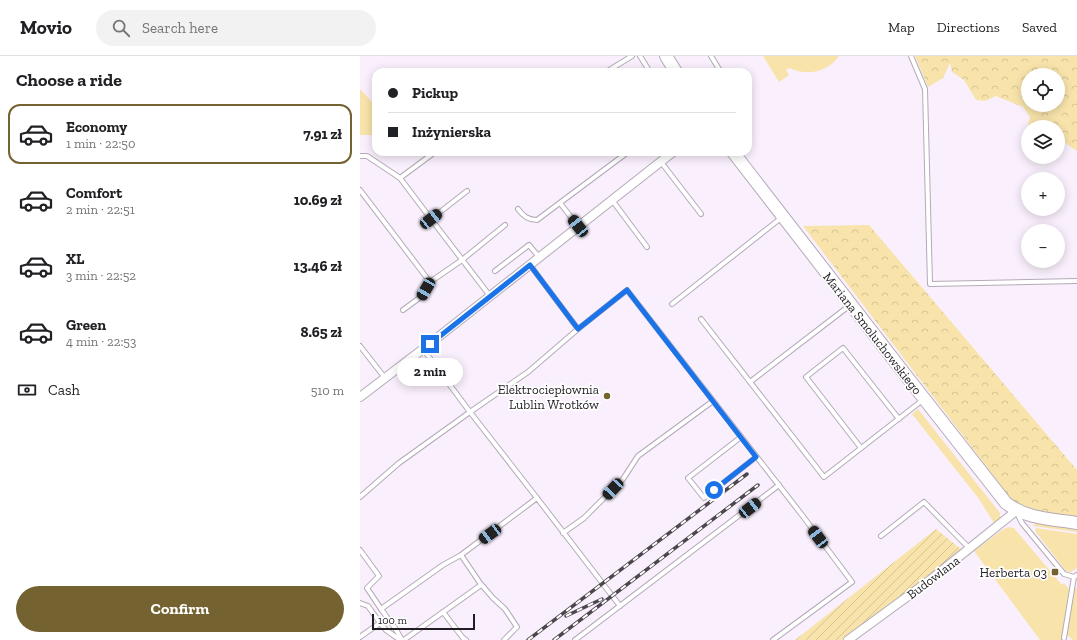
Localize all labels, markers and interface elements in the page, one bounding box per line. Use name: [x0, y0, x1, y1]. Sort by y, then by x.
search box: [96, 10, 376, 46]
text: Movio: [20, 16, 72, 39]
icon: search: [110, 17, 132, 39]
text: Search here: [142, 19, 218, 37]
text: Map: [888, 19, 915, 36]
text: Directions: [937, 19, 1000, 36]
text: Saved: [1022, 19, 1057, 36]
map controls: [1021, 68, 1065, 268]
button: locate: [1021, 68, 1065, 112]
text: Choose a ride: [16, 69, 122, 91]
text: Pickup: [412, 84, 458, 102]
icon: car: [18, 116, 54, 152]
text: Economy: [66, 118, 127, 136]
button: layers: [1021, 120, 1065, 164]
text: Inżynierska: [412, 123, 491, 141]
text: 7.91 zł: [303, 125, 342, 143]
text: 1 min · 22:50: [66, 136, 135, 151]
button: +: [1021, 172, 1065, 216]
icon: car: [18, 182, 54, 218]
text: Comfort: [66, 184, 122, 202]
text: 10.69 zł: [294, 191, 342, 209]
text: 2 min · 22:51: [66, 202, 135, 217]
car: [418, 207, 444, 231]
car: [566, 213, 590, 239]
button: −: [1021, 224, 1065, 268]
icon: car: [18, 248, 54, 284]
text: XL: [66, 250, 84, 268]
text: 13.46 zł: [294, 257, 342, 275]
text: 3 min · 22:52: [66, 268, 136, 283]
street label: Mariana Smoluchowskiego: [820, 269, 925, 398]
car: [415, 276, 437, 302]
icon: car: [18, 314, 54, 350]
text: Green: [66, 316, 106, 334]
text: 8.65 zł: [300, 323, 342, 341]
text: 4 min · 22:53: [66, 334, 136, 349]
route end: [421, 335, 439, 353]
callout: 2 min: [397, 358, 463, 386]
text: 2 min: [414, 364, 446, 379]
icon: cash: [16, 379, 38, 401]
text: Cash: [48, 381, 80, 399]
place label: Elektrociepłownia Lublin Wrotków: [498, 382, 600, 412]
text: 510 m: [311, 383, 344, 398]
marker: Elektrociepłownia Lublin Wrotków: [602, 391, 612, 401]
car: [600, 476, 626, 502]
route start: [705, 481, 723, 499]
car: [737, 496, 763, 520]
car: [477, 522, 503, 546]
car: [806, 524, 830, 550]
street label: Budowlana: [904, 552, 963, 602]
place label: Herberta 03: [980, 565, 1047, 580]
marker: Herberta 03: [1050, 567, 1060, 577]
button: Confirm: [16, 586, 344, 632]
scale bar: [372, 612, 475, 631]
text: 100 m: [378, 614, 407, 627]

